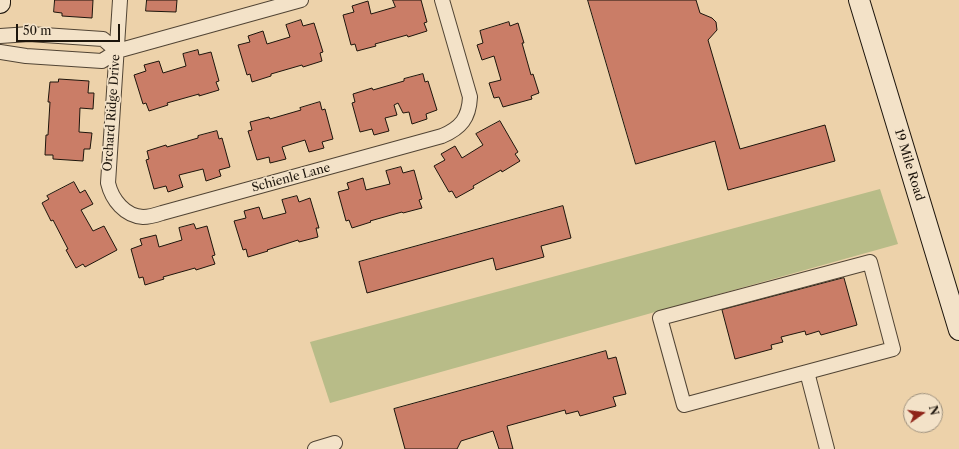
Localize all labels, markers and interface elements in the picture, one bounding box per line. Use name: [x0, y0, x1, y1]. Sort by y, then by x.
scale bar: [18, 16, 122, 42]
text: 50 m: [23, 23, 52, 38]
street label: Orchard Ridge Drive: [101, 54, 123, 172]
street label: 19 Mile Road: [891, 127, 927, 203]
street label: Schienle Lane: [250, 161, 332, 195]
north arrow: [903, 393, 943, 433]
text: N: [926, 404, 942, 417]

